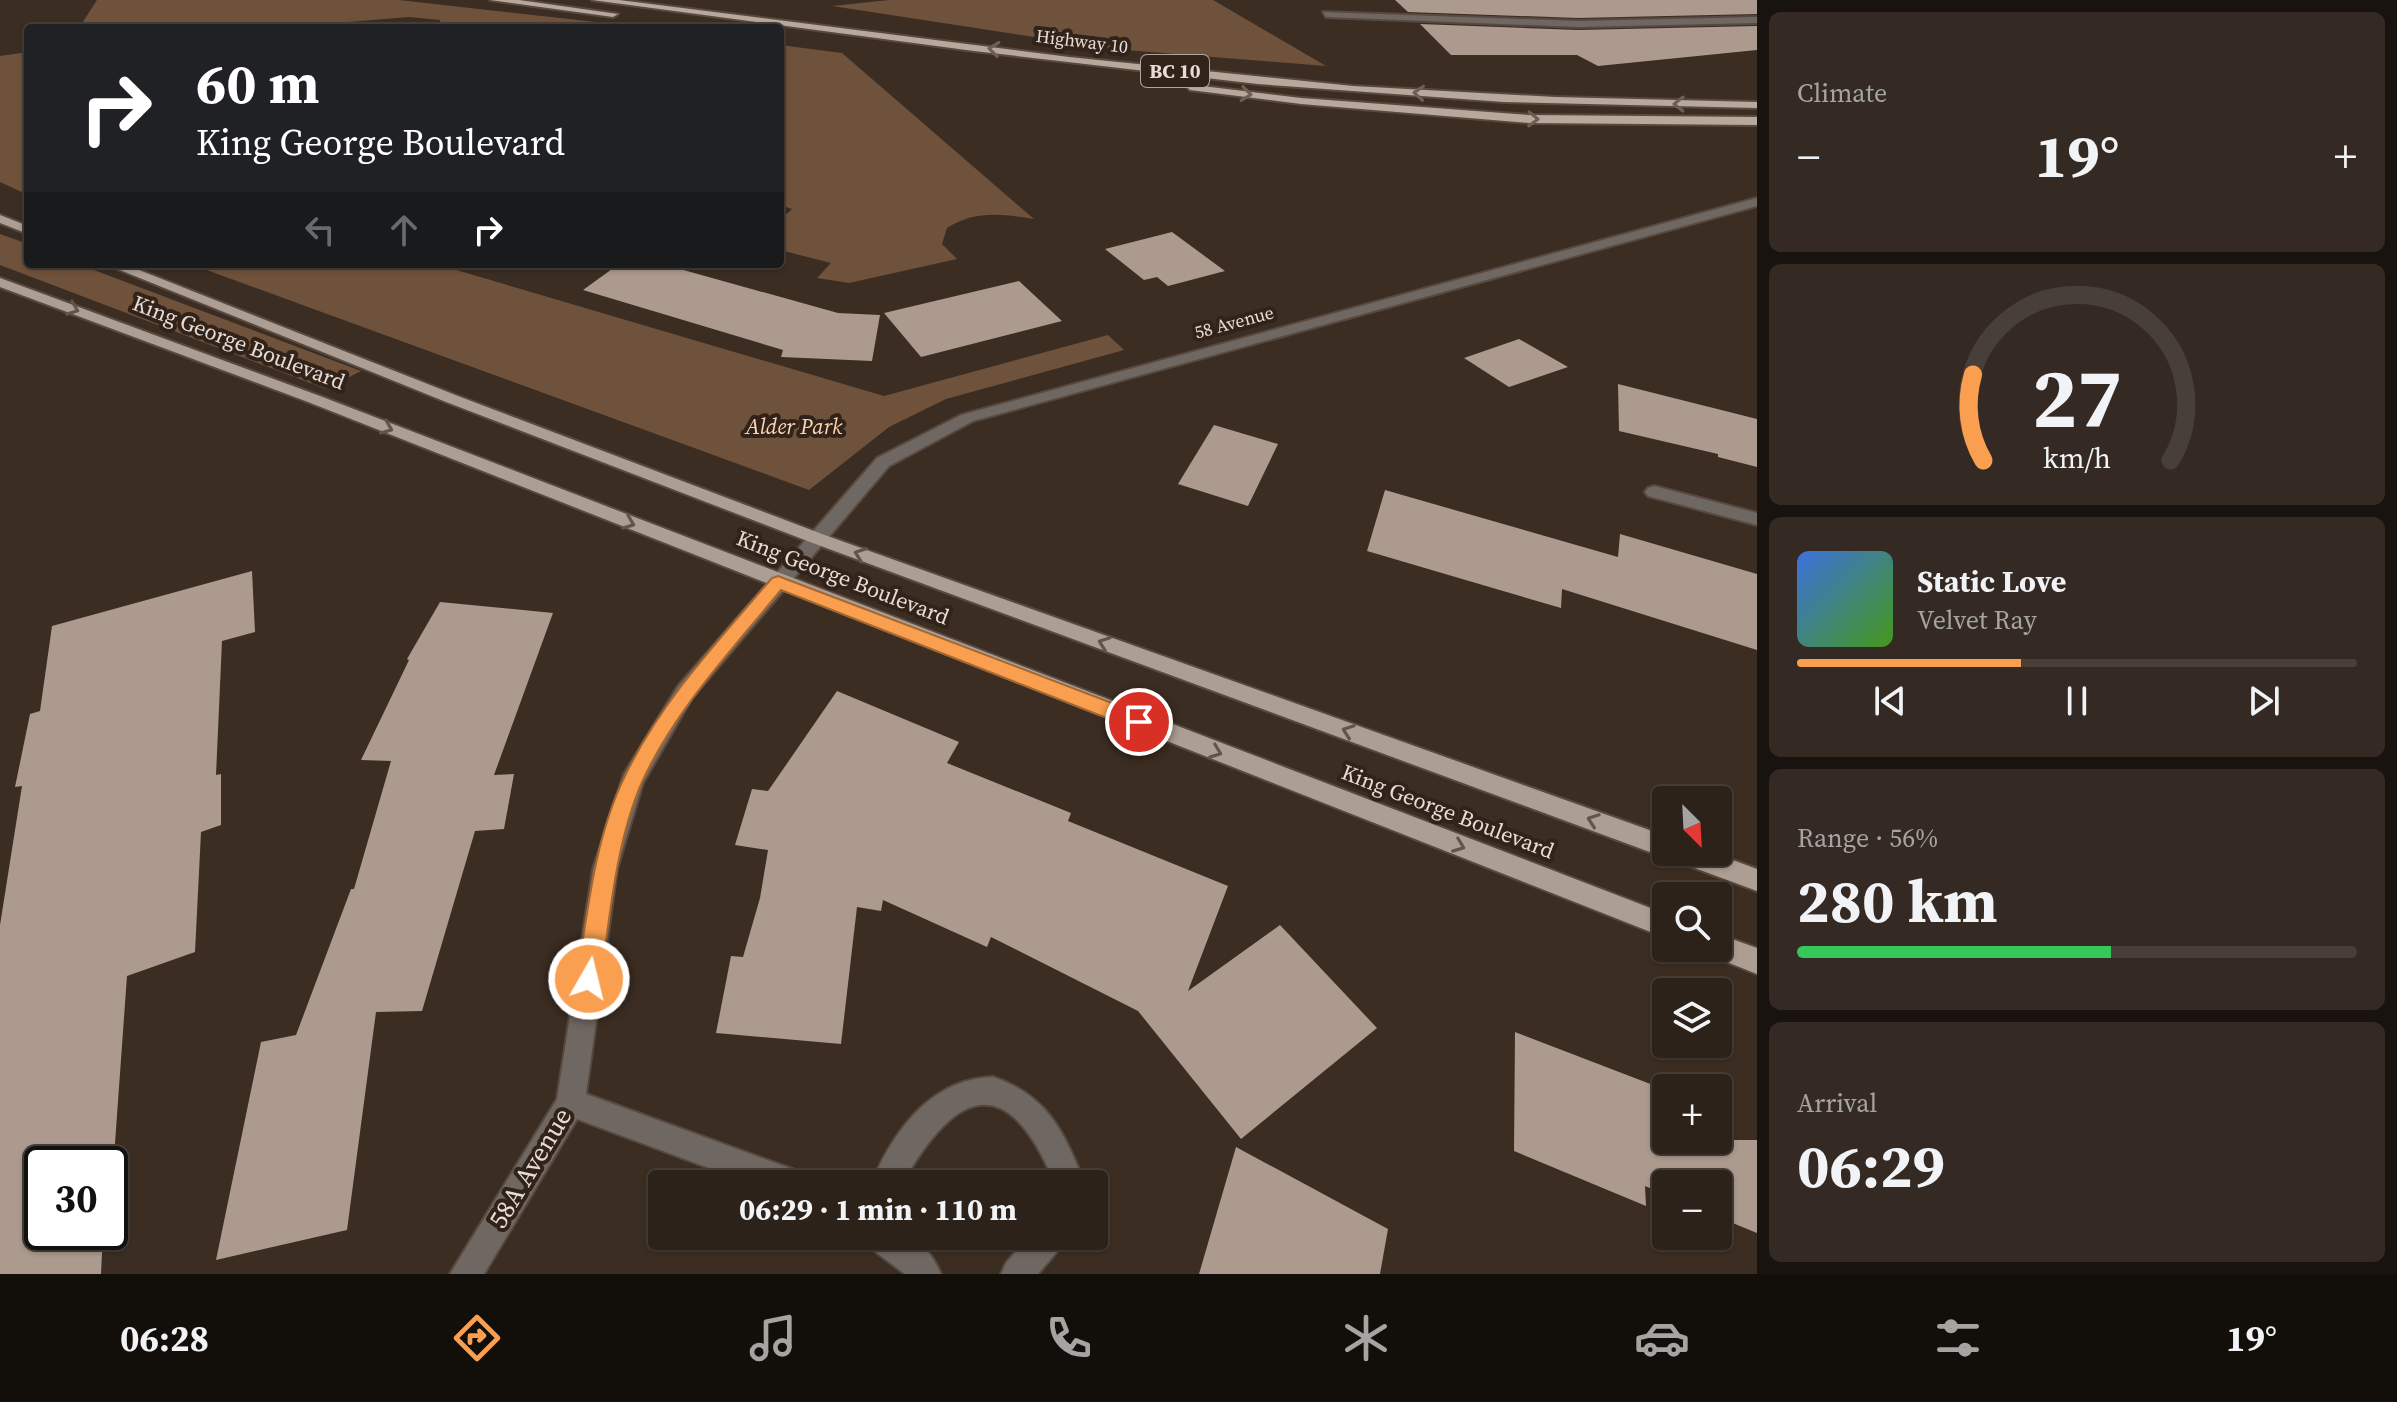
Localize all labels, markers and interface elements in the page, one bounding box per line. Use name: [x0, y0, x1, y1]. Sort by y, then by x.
street label: Highway 10: [1034, 23, 1130, 59]
one-way arrow: [987, 40, 1000, 57]
text: 60 m: [196, 45, 319, 122]
road number: BC 10: [1141, 55, 1209, 87]
icon: right: [64, 56, 168, 160]
text: Climate: [1797, 75, 1887, 111]
one-way arrow: [1412, 85, 1425, 102]
one-way arrow: [1240, 86, 1253, 103]
one-way arrow: [1672, 95, 1685, 113]
one-way arrow: [1527, 110, 1540, 127]
text: 19°: [2035, 115, 2119, 197]
text: King George Boulevard: [196, 118, 565, 167]
text: −: [1797, 126, 1820, 187]
text: +: [2334, 126, 2357, 187]
icon: left: [298, 208, 342, 252]
icon: ahead: [382, 208, 426, 252]
icon: right: [466, 208, 510, 252]
street label: King George Boulevard: [128, 288, 350, 397]
one-way arrow: [65, 299, 79, 316]
street label: 58 Avenue: [1192, 299, 1276, 345]
text: 27: [2032, 340, 2122, 454]
park label: Alder Park: [744, 411, 843, 441]
one-way arrow: [379, 418, 393, 435]
text: km/h: [2043, 438, 2111, 478]
one-way arrow: [621, 514, 635, 530]
street label: King George Boulevard: [732, 523, 954, 632]
one-way arrow: [853, 547, 867, 563]
text: Static Love: [1917, 561, 2066, 602]
text: Velvet Ray: [1917, 602, 2037, 638]
one-way arrow: [1098, 636, 1112, 652]
icon: previous: [1868, 679, 1912, 723]
icon: pause: [2055, 679, 2099, 723]
icon: next: [2242, 679, 2286, 723]
pin: [1105, 688, 1173, 756]
icon: arrive: [1117, 700, 1161, 744]
one-way arrow: [1342, 724, 1356, 741]
one-way arrow: [1209, 742, 1223, 759]
street label: King George Boulevard: [1337, 757, 1559, 866]
north arrow: [1652, 786, 1732, 866]
map controls: [1652, 786, 1732, 1250]
one-way arrow: [1587, 813, 1601, 830]
text: Range · 56%: [1797, 820, 1938, 856]
one-way arrow: [1451, 836, 1465, 853]
text: 280 km: [1797, 860, 1998, 942]
button: search: [1652, 882, 1732, 962]
position arrow: [547, 937, 631, 1021]
button: layers: [1652, 978, 1732, 1058]
button: +: [1652, 1074, 1732, 1154]
text: Arrival: [1797, 1085, 1877, 1121]
street label: 58A Avenue: [480, 1101, 580, 1235]
text: 06:29: [1797, 1125, 1945, 1207]
speed limit sign: 30: [24, 1146, 128, 1250]
button: −: [1652, 1170, 1732, 1250]
text: 06:29 · 1 min · 110 m: [739, 1189, 1017, 1230]
icon: directions: [449, 1310, 505, 1366]
icon: music: [745, 1310, 801, 1366]
icon: phone: [1041, 1310, 1097, 1366]
icon: climate: [1338, 1310, 1394, 1366]
icon: car: [1634, 1310, 1690, 1366]
icon: filters: [1930, 1310, 1986, 1366]
text: 06:28: [120, 1314, 209, 1363]
text: 19°: [2226, 1314, 2277, 1363]

